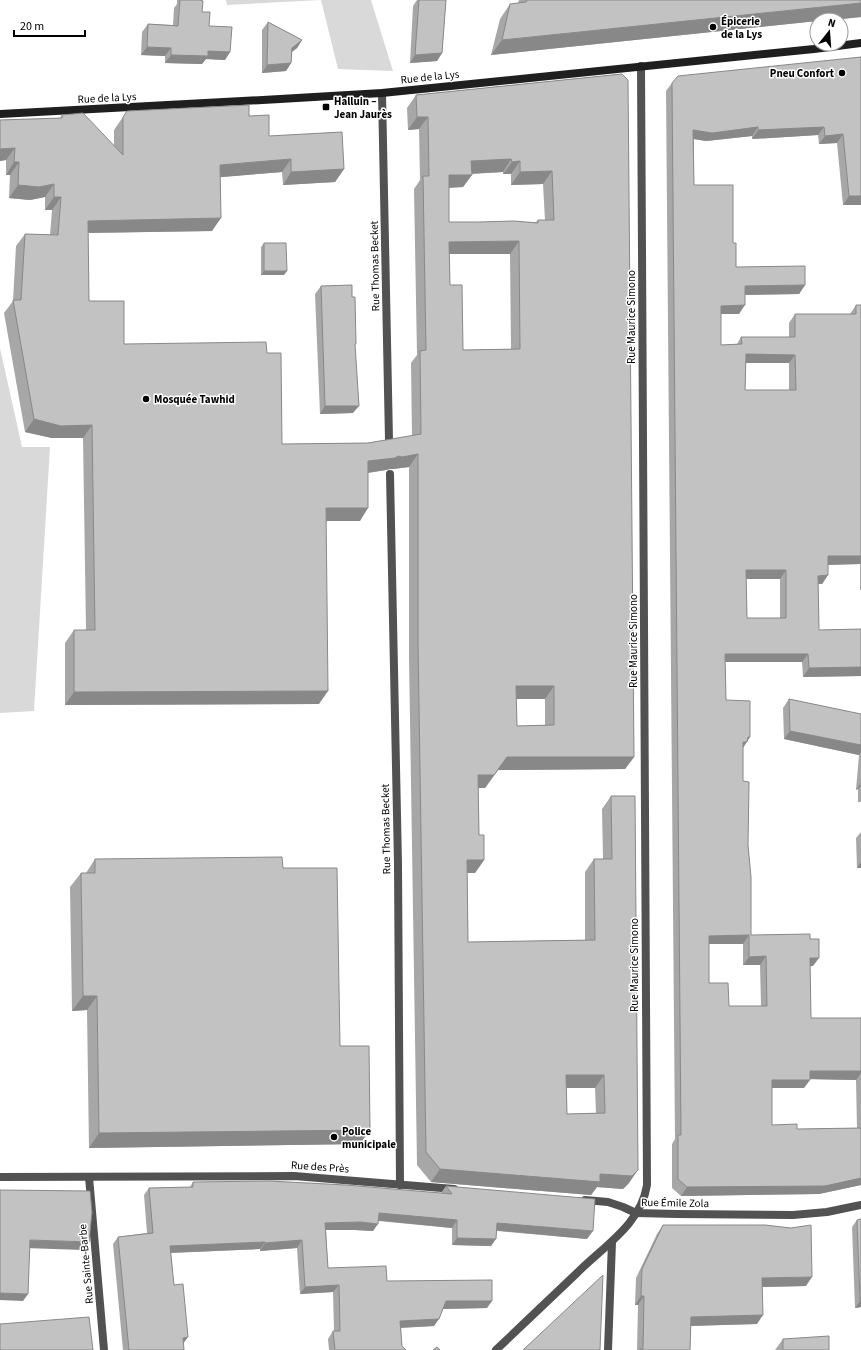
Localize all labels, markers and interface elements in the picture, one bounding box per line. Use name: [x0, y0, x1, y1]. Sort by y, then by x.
scale bar: [14, 12, 85, 38]
north arrow: [809, 12, 849, 52]
place label: Épicerie de la Lys: [721, 14, 762, 42]
text: N: [826, 15, 837, 31]
text: 20 m: [20, 18, 44, 35]
marker: Épicerie de la Lys: [708, 22, 718, 32]
street label: Rue de la Lys: [400, 66, 460, 88]
place label: Pneu Confort: [770, 66, 835, 81]
marker: Pneu Confort: [837, 68, 847, 78]
street label: Rue de la Lys: [77, 89, 137, 107]
place label: Halluin – Jean Jaurès: [334, 94, 392, 122]
marker: Halluin – Jean Jaurès: [321, 102, 331, 112]
street label: Rue Thomas Becket: [367, 220, 383, 311]
street label: Rue Maurice Simono: [624, 270, 639, 364]
place label: Mosquée Tawhid: [154, 392, 235, 407]
marker: Mosquée Tawhid: [141, 394, 151, 404]
street label: Rue Maurice Simono: [626, 594, 641, 688]
street label: Rue Thomas Becket: [378, 783, 394, 874]
street label: Rue Maurice Simono: [627, 918, 642, 1012]
place label: Police municipale: [342, 1124, 396, 1152]
marker: Police municipale: [329, 1132, 339, 1142]
street label: Rue des Près: [290, 1157, 350, 1177]
street label: Rue Émile Zola: [641, 1195, 709, 1211]
street label: Rue Sainte-Barbe: [75, 1223, 97, 1304]

